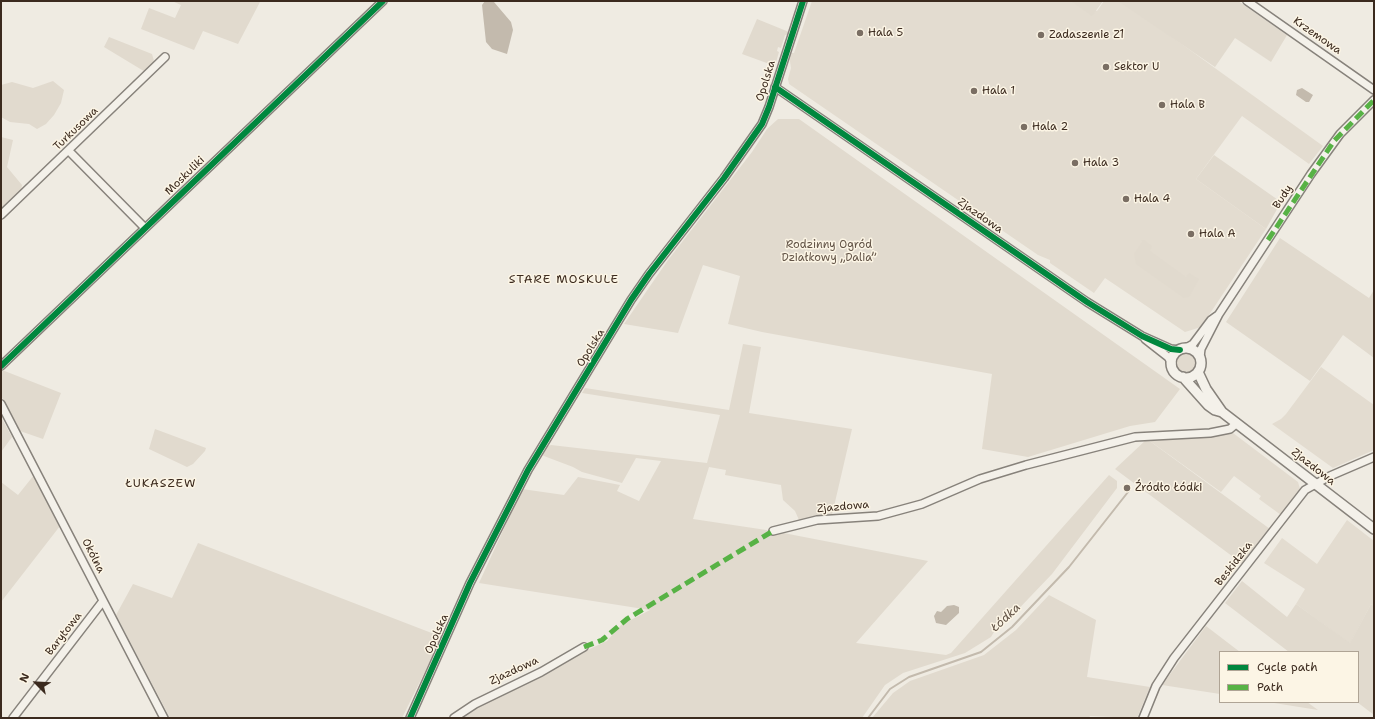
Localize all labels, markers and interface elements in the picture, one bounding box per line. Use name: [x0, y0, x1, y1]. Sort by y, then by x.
street label: Krzemowa: [1290, 15, 1344, 57]
place label: Hala 5: [868, 26, 903, 40]
marker: Hala 5: [855, 28, 865, 38]
place label: Zadaszenie Z1: [1049, 28, 1124, 42]
marker: Zadaszenie Z1: [1036, 30, 1046, 40]
street label: Opolska: [754, 59, 778, 103]
place label: Sektor U: [1114, 60, 1159, 74]
marker: Sektor U: [1101, 62, 1111, 72]
place label: Hala 1: [982, 84, 1015, 98]
marker: Hala 1: [969, 86, 979, 96]
place label: Hala B: [1170, 98, 1205, 112]
marker: Hala B: [1157, 100, 1167, 110]
street label: Turkusowa: [51, 104, 101, 154]
place label: Hala 2: [1032, 120, 1068, 134]
marker: Hala 2: [1019, 122, 1029, 132]
street label: Moskuliki: [162, 154, 208, 198]
place label: Hala 3: [1083, 156, 1119, 170]
marker: Hala 3: [1070, 158, 1080, 168]
street label: Budy: [1270, 183, 1296, 211]
place label: Hala 4: [1134, 192, 1170, 206]
marker: Hala 4: [1121, 194, 1131, 204]
street label: Zjazdowa: [955, 196, 1005, 236]
place label: Hala A: [1199, 227, 1236, 241]
marker: Hala A: [1186, 229, 1196, 239]
park label: Rodzinny Ogród Działkowy „Dalia”: [781, 238, 877, 264]
district label: STARE MOSKULE: [509, 273, 619, 287]
street label: Opolska: [574, 327, 608, 369]
street label: Zjazdowa: [1288, 446, 1338, 488]
district label: ŁUKASZEW: [126, 477, 196, 491]
place label: Źródło Łódki: [1135, 481, 1202, 495]
marker: Źródło Łódki: [1122, 483, 1132, 493]
street label: Zjazdowa: [816, 498, 870, 516]
street label: Okólna: [79, 536, 107, 576]
street label: Beskidzka: [1213, 539, 1255, 589]
water label: Łódka: [988, 601, 1024, 635]
street label: Barytowa: [43, 610, 85, 658]
street label: Opolska: [422, 612, 452, 656]
legend: [1219, 651, 1359, 703]
street label: Zjazdowa: [488, 654, 540, 688]
text: Cycle path: [1257, 659, 1318, 675]
north arrow: [16, 663, 56, 703]
text: N: [16, 671, 33, 685]
text: Path: [1257, 679, 1283, 695]

